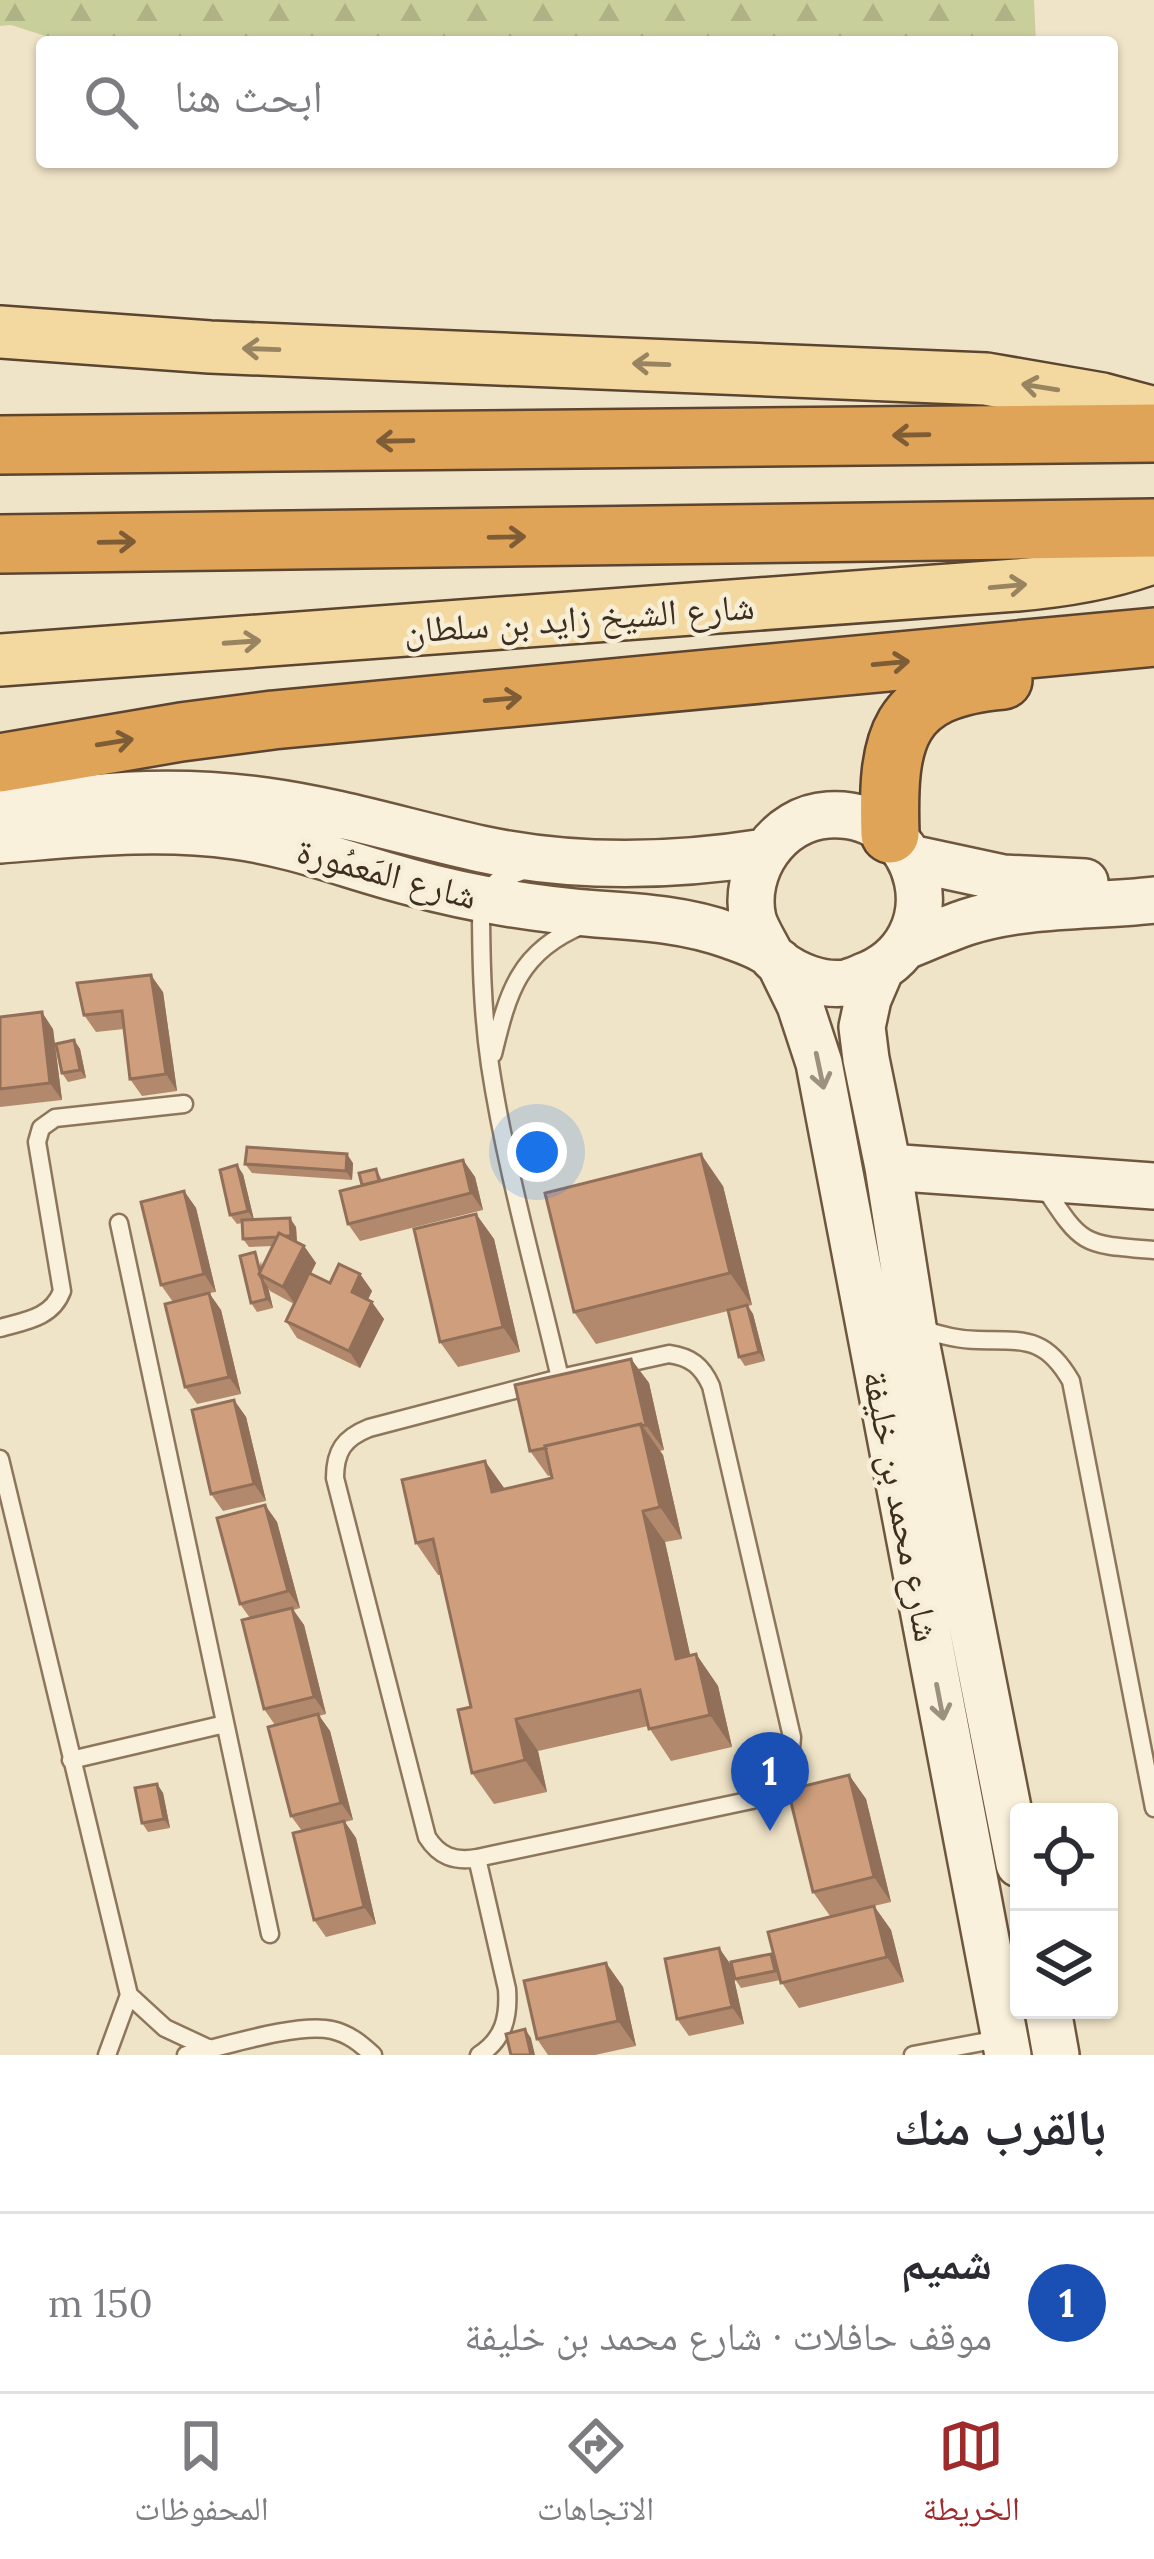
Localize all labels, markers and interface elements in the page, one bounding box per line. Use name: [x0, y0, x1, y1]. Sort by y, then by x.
search box: [36, 36, 1118, 168]
text: ابحث هنا: [174, 67, 323, 124]
icon: search: [78, 69, 144, 135]
one-way arrow: [242, 337, 281, 360]
one-way arrow: [632, 352, 671, 375]
one-way arrow: [1021, 374, 1060, 397]
one-way arrow: [892, 424, 931, 447]
one-way arrow: [376, 429, 415, 452]
one-way arrow: [487, 526, 526, 548]
one-way arrow: [97, 531, 136, 554]
one-way arrow: [988, 574, 1027, 597]
street label: شارع الشيخ زايد بن سلطان: [402, 583, 756, 653]
one-way arrow: [222, 631, 261, 654]
one-way arrow: [871, 651, 910, 674]
one-way arrow: [483, 687, 522, 710]
one-way arrow: [95, 730, 134, 753]
street label: شارع المَعمُورة: [292, 827, 482, 919]
one-way arrow: [810, 1051, 832, 1090]
your location: [507, 1122, 567, 1182]
street label: شارع محمد بن خليفة: [853, 1367, 951, 1645]
one-way arrow: [930, 1682, 952, 1721]
pin: 1: [731, 1732, 809, 1831]
map controls: [1010, 1803, 1118, 2019]
button: locate: [1010, 1803, 1118, 1911]
button: layers: [1010, 1911, 1118, 2019]
text: بالقرب منك: [894, 2094, 1106, 2159]
text: شميم: [901, 2234, 992, 2291]
text: 150 m: [48, 2278, 153, 2328]
text: 1: [1059, 2278, 1075, 2328]
text: موقف حافلات · شارع محمد بن خليفة: [464, 2311, 992, 2361]
tab: المحفوظات: [134, 2413, 269, 2541]
tab: الاتجاهات: [537, 2413, 654, 2541]
tab: الخريطة: [923, 2413, 1020, 2541]

